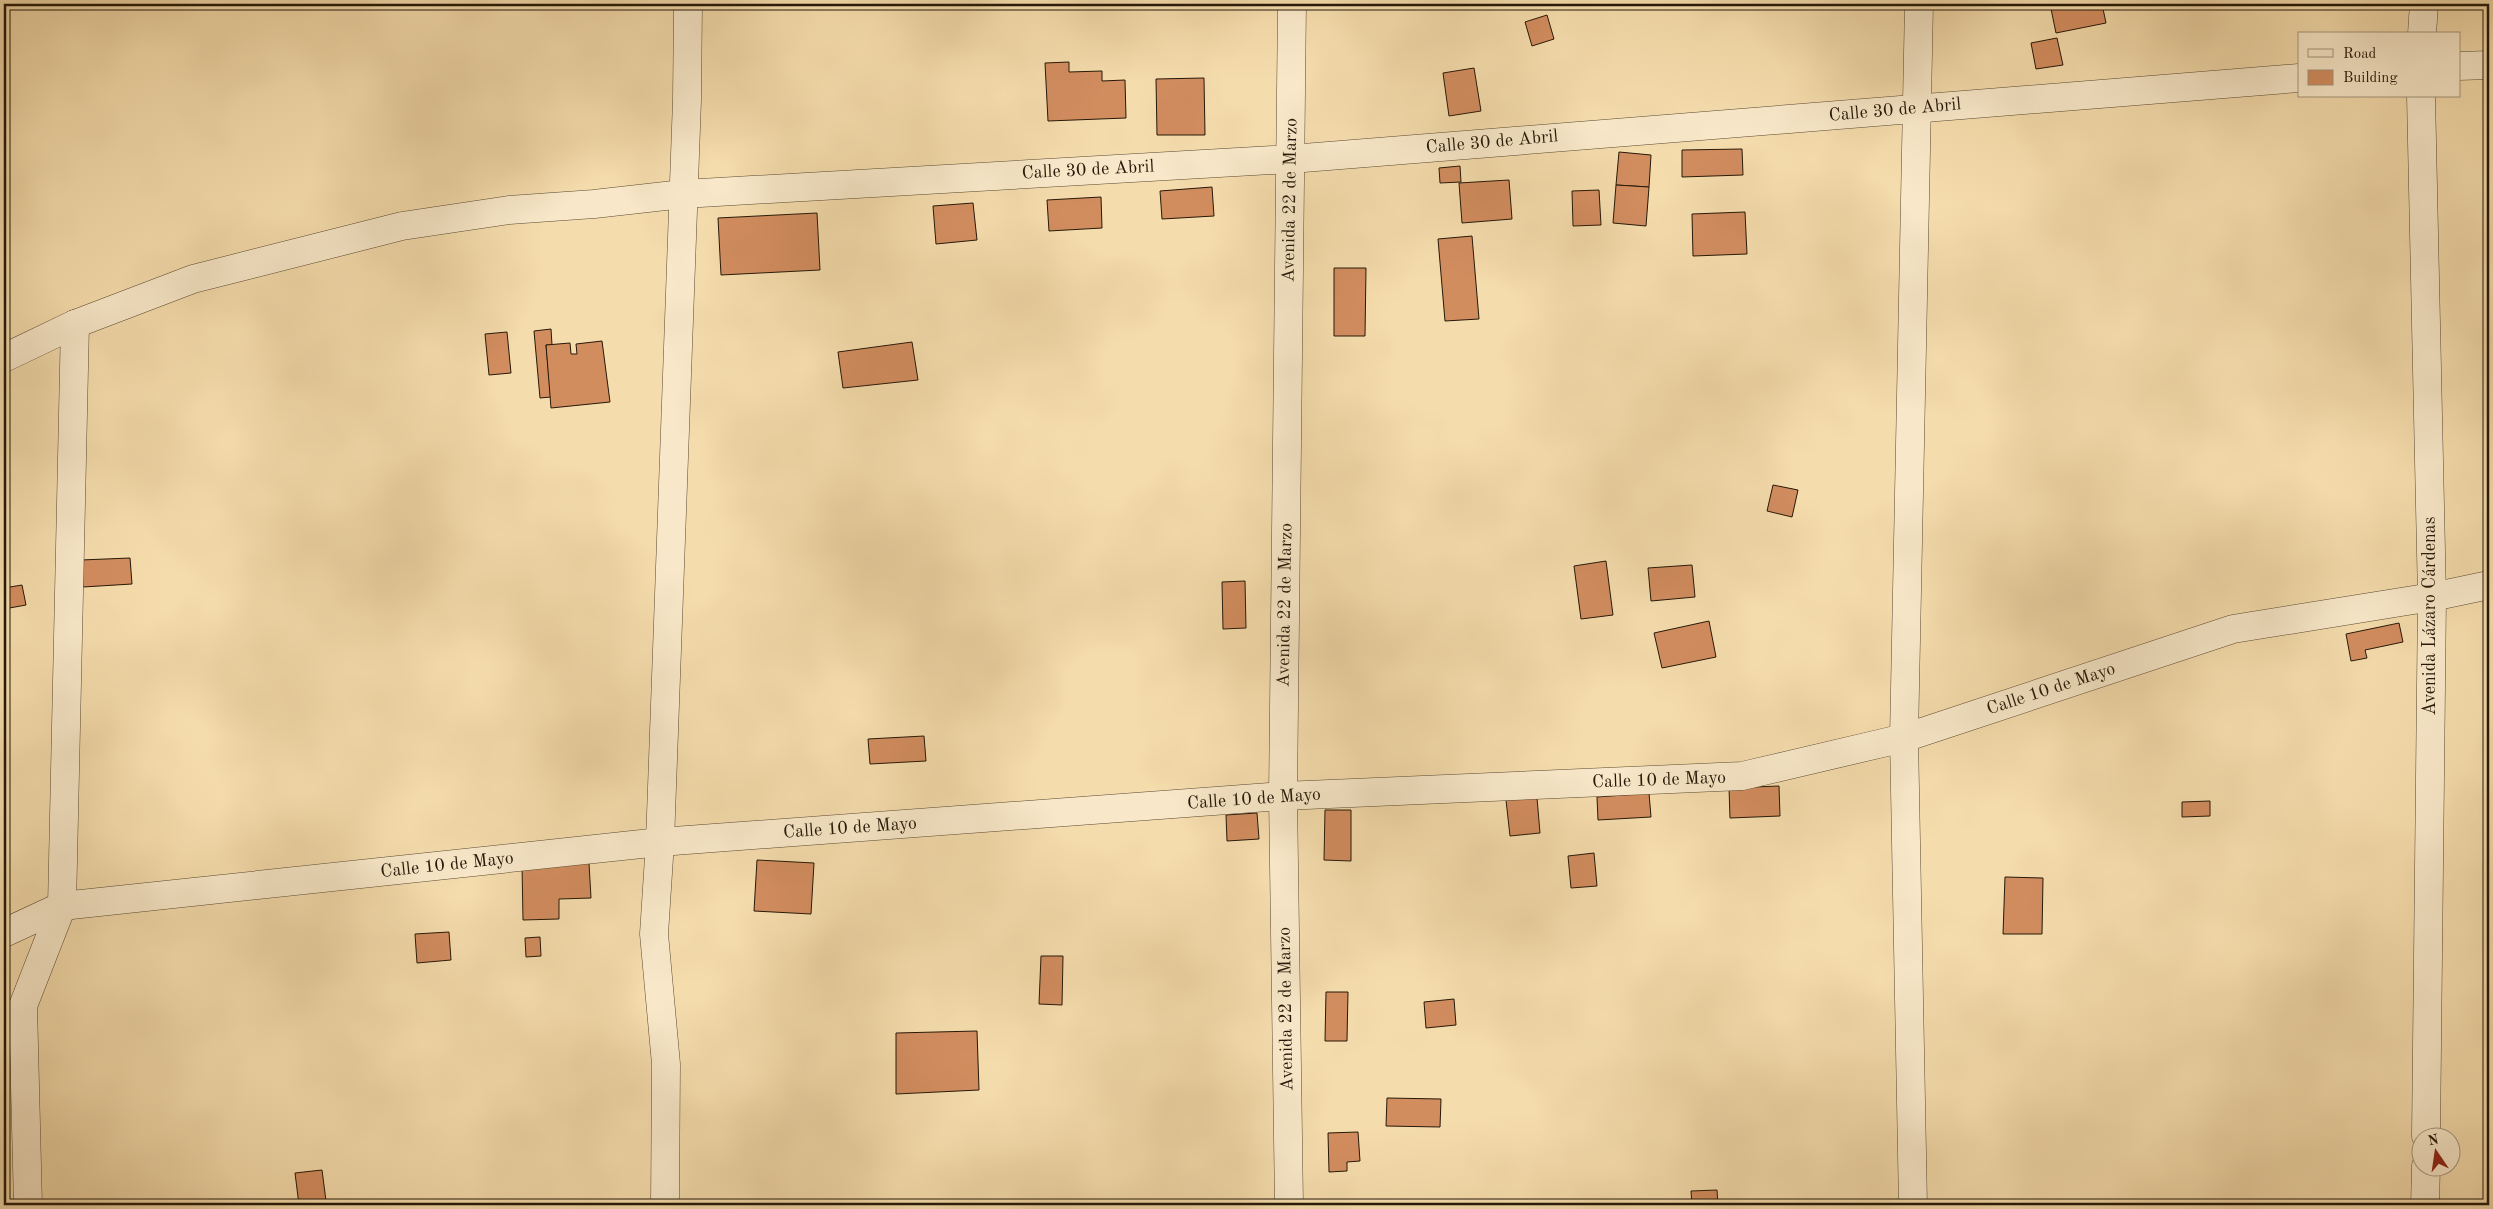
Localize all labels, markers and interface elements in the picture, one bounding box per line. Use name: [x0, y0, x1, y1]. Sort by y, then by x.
legend: [2298, 32, 2460, 98]
text: Road: [2343, 47, 2377, 62]
text: Building: [2343, 71, 2398, 86]
street label: Calle 30 de Abril: [1828, 95, 1962, 125]
street label: Avenida 22 de Marzo: [1280, 118, 1300, 282]
street label: Calle 30 de Abril: [1425, 127, 1559, 157]
street label: Calle 30 de Abril: [1021, 158, 1155, 182]
street label: Avenida Lázaro Cárdenas: [2421, 516, 2439, 716]
street label: Avenida 22 de Marzo: [1275, 523, 1295, 687]
street label: Calle 10 de Mayo: [1985, 660, 2118, 718]
street label: Calle 10 de Mayo: [1592, 769, 1726, 791]
street label: Calle 10 de Mayo: [1187, 785, 1321, 813]
street label: Calle 10 de Mayo: [783, 814, 917, 842]
street label: Calle 10 de Mayo: [379, 849, 515, 881]
street label: Avenida 22 de Marzo: [1276, 927, 1296, 1091]
north arrow: [2410, 1126, 2460, 1176]
text: N: [2427, 1132, 2440, 1148]

